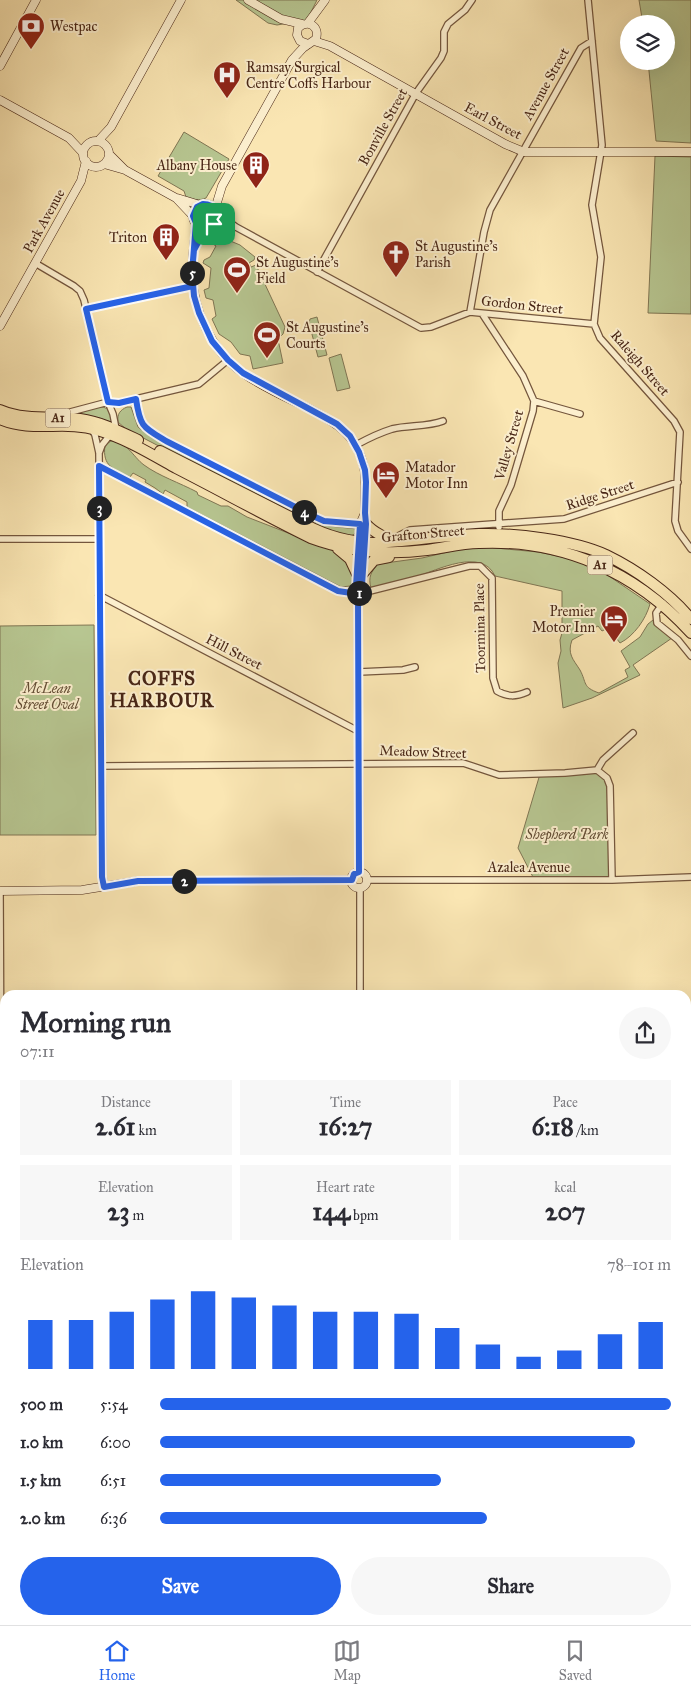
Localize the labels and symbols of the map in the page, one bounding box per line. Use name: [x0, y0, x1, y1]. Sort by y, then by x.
bank icon: Westpac: [16, 11, 46, 50]
place label: Westpac: [50, 18, 98, 35]
street label: Avenue Street: [519, 45, 573, 124]
place label: Ramsay Surgical Centre Coffs Harbour: [246, 59, 372, 92]
hospital icon: Ramsay Surgical Centre Coffs Harbour: [212, 60, 242, 99]
street label: Bonville Street: [355, 85, 411, 169]
street label: Earl Street: [461, 99, 525, 143]
building icon: Albany House: [241, 150, 271, 189]
place label: Albany House: [156, 157, 237, 174]
street label: Park Avenue: [20, 186, 69, 256]
pin: [193, 203, 235, 245]
building icon: Triton: [151, 222, 181, 261]
place label: Triton: [109, 229, 147, 246]
place label: St Augustine's Parish: [415, 238, 498, 271]
church icon: St Augustine's Parish: [381, 239, 411, 278]
place label: St Augustine's Field: [256, 254, 339, 287]
sports icon: St Augustine's Field: [222, 255, 252, 294]
pin: 5: [180, 260, 204, 286]
street label: Gordon Street: [480, 292, 564, 318]
place label: St Augustine's Courts: [286, 319, 369, 352]
sports icon: St Augustine's Courts: [252, 320, 282, 359]
street label: Raleigh Street: [607, 327, 673, 399]
road number: A1: [46, 408, 70, 428]
street label: Valley Street: [491, 408, 527, 483]
place label: Matador Motor Inn: [405, 459, 468, 492]
hotel icon: Matador Motor Inn: [371, 460, 401, 499]
street label: Ridge Street: [564, 476, 636, 514]
pin: 3: [86, 496, 112, 520]
pin: 4: [292, 500, 316, 524]
street label: Grafton Street: [381, 522, 465, 546]
road number: A1: [588, 556, 612, 574]
pin: 1: [346, 580, 372, 606]
street label: Toormina Place: [471, 583, 489, 673]
place label: Premier Motor Inn: [532, 603, 596, 636]
hotel icon: Premier Motor Inn: [599, 604, 629, 643]
street label: Hill Street: [203, 631, 265, 674]
district label: COFFS HARBOUR: [110, 667, 215, 712]
park label: McLean Street Oval: [15, 680, 80, 713]
street label: Meadow Street: [379, 742, 467, 762]
park label: Shepherd Park: [524, 826, 609, 844]
street label: Azalea Avenue: [487, 859, 570, 876]
pin: 2: [172, 868, 196, 894]

